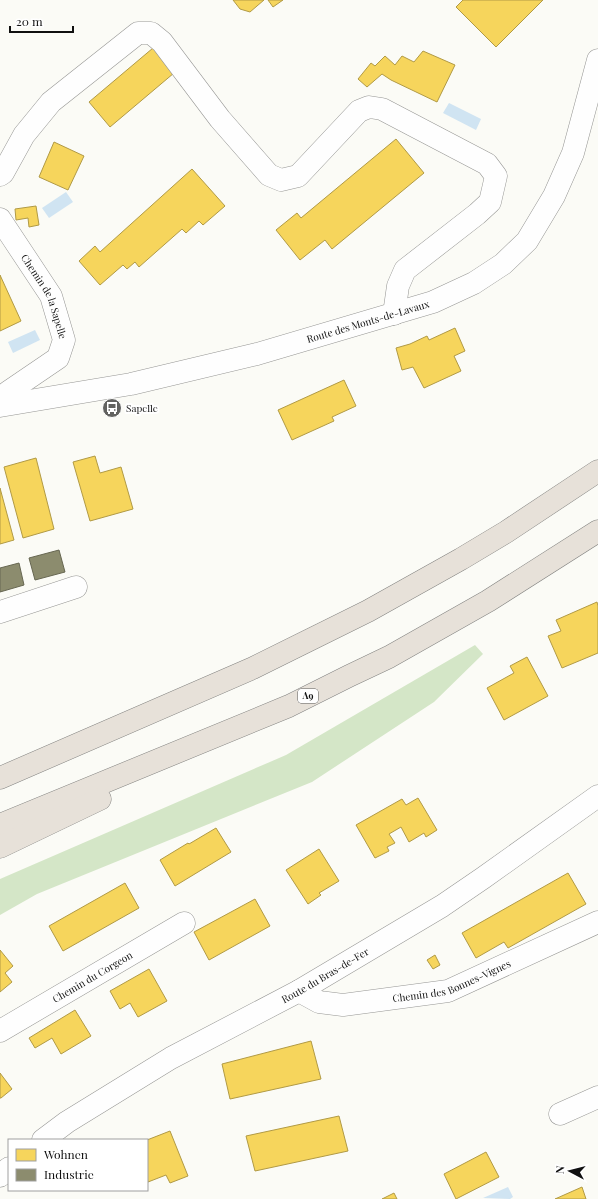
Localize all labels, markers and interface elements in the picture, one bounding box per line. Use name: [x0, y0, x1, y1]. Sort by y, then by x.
scale bar: [10, 8, 73, 34]
text: 20 m: [16, 13, 43, 29]
street label: Chemin de la Sapelle: [18, 251, 70, 341]
street label: Route des Monts-de-Lavaux: [305, 296, 432, 346]
bus stop icon: Sapelle: [101, 397, 123, 419]
place label: Sapelle: [126, 401, 158, 415]
road number: A9: [298, 689, 318, 703]
street label: Route du Bras-de-Fer: [279, 944, 372, 1006]
street label: Chemin du Corgeon: [50, 948, 135, 1006]
street label: Chemin des Bonnes-Vignes: [392, 956, 513, 1005]
legend: [8, 1139, 148, 1191]
text: Wohnen: [43, 1146, 88, 1162]
north arrow: [550, 1151, 590, 1191]
text: N: [552, 1165, 568, 1175]
text: Industrie: [44, 1166, 94, 1182]

